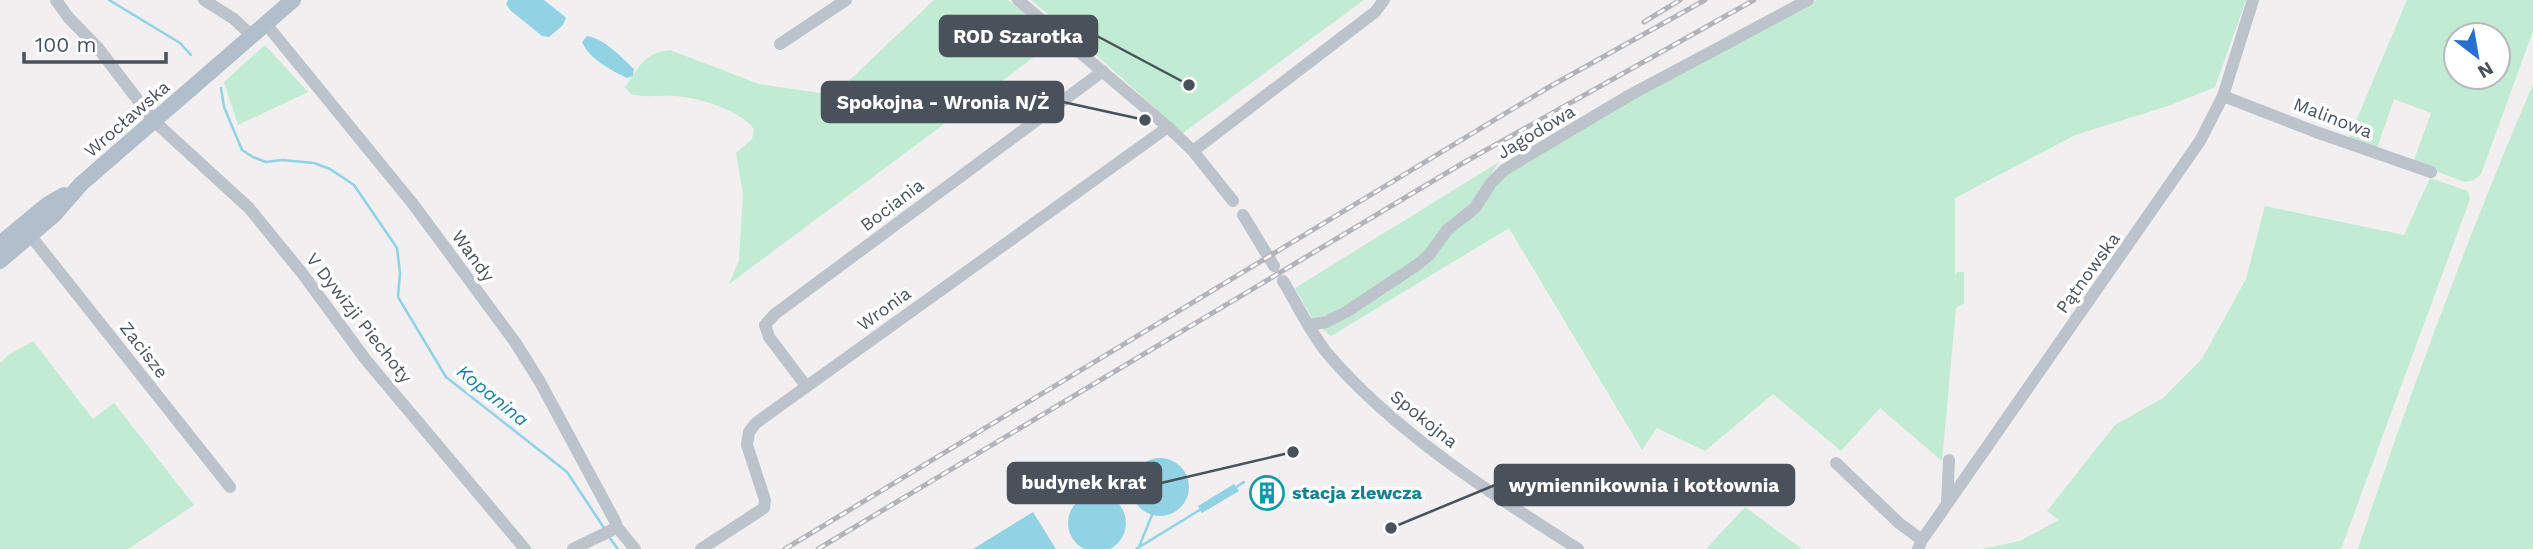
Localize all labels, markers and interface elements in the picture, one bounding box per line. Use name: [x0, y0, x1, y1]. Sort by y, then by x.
callout: ROD Szarotka: [940, 16, 1097, 56]
scale bar: [24, 21, 166, 65]
north arrow: [2442, 21, 2512, 91]
text: ROD Szarotka: [953, 25, 1083, 48]
text: 100 m: [35, 32, 97, 57]
text: N: [2474, 57, 2497, 84]
street label: Wrocławska: [80, 76, 174, 161]
callout: Spokojna - Wronia N/Ż: [822, 82, 1063, 122]
text: Spokojna - Wronia N/Ż: [837, 91, 1049, 114]
street label: Malinowa: [2291, 93, 2375, 142]
street label: Jagodowa: [1493, 100, 1579, 163]
street label: Bociania: [856, 174, 927, 235]
street label: Wandy: [448, 226, 500, 286]
street label: Pątnowska: [2051, 228, 2124, 317]
street label: V Dywizji Piechoty: [302, 248, 417, 388]
street label: Wronia: [853, 282, 914, 335]
street label: Zacisze: [116, 317, 173, 382]
water label: Kopanina: [452, 360, 533, 431]
street label: Spokojna: [1386, 385, 1462, 452]
callout: budynek krat: [1008, 463, 1161, 503]
callout: wymiennikownia i kotłownia: [1495, 465, 1794, 505]
text: budynek krat: [1022, 471, 1147, 494]
building icon: stacja zlewcza: [1248, 474, 1286, 512]
text: wymiennikownia i kotłownia: [1509, 474, 1779, 497]
place label: stacja zlewcza: [1292, 482, 1423, 503]

